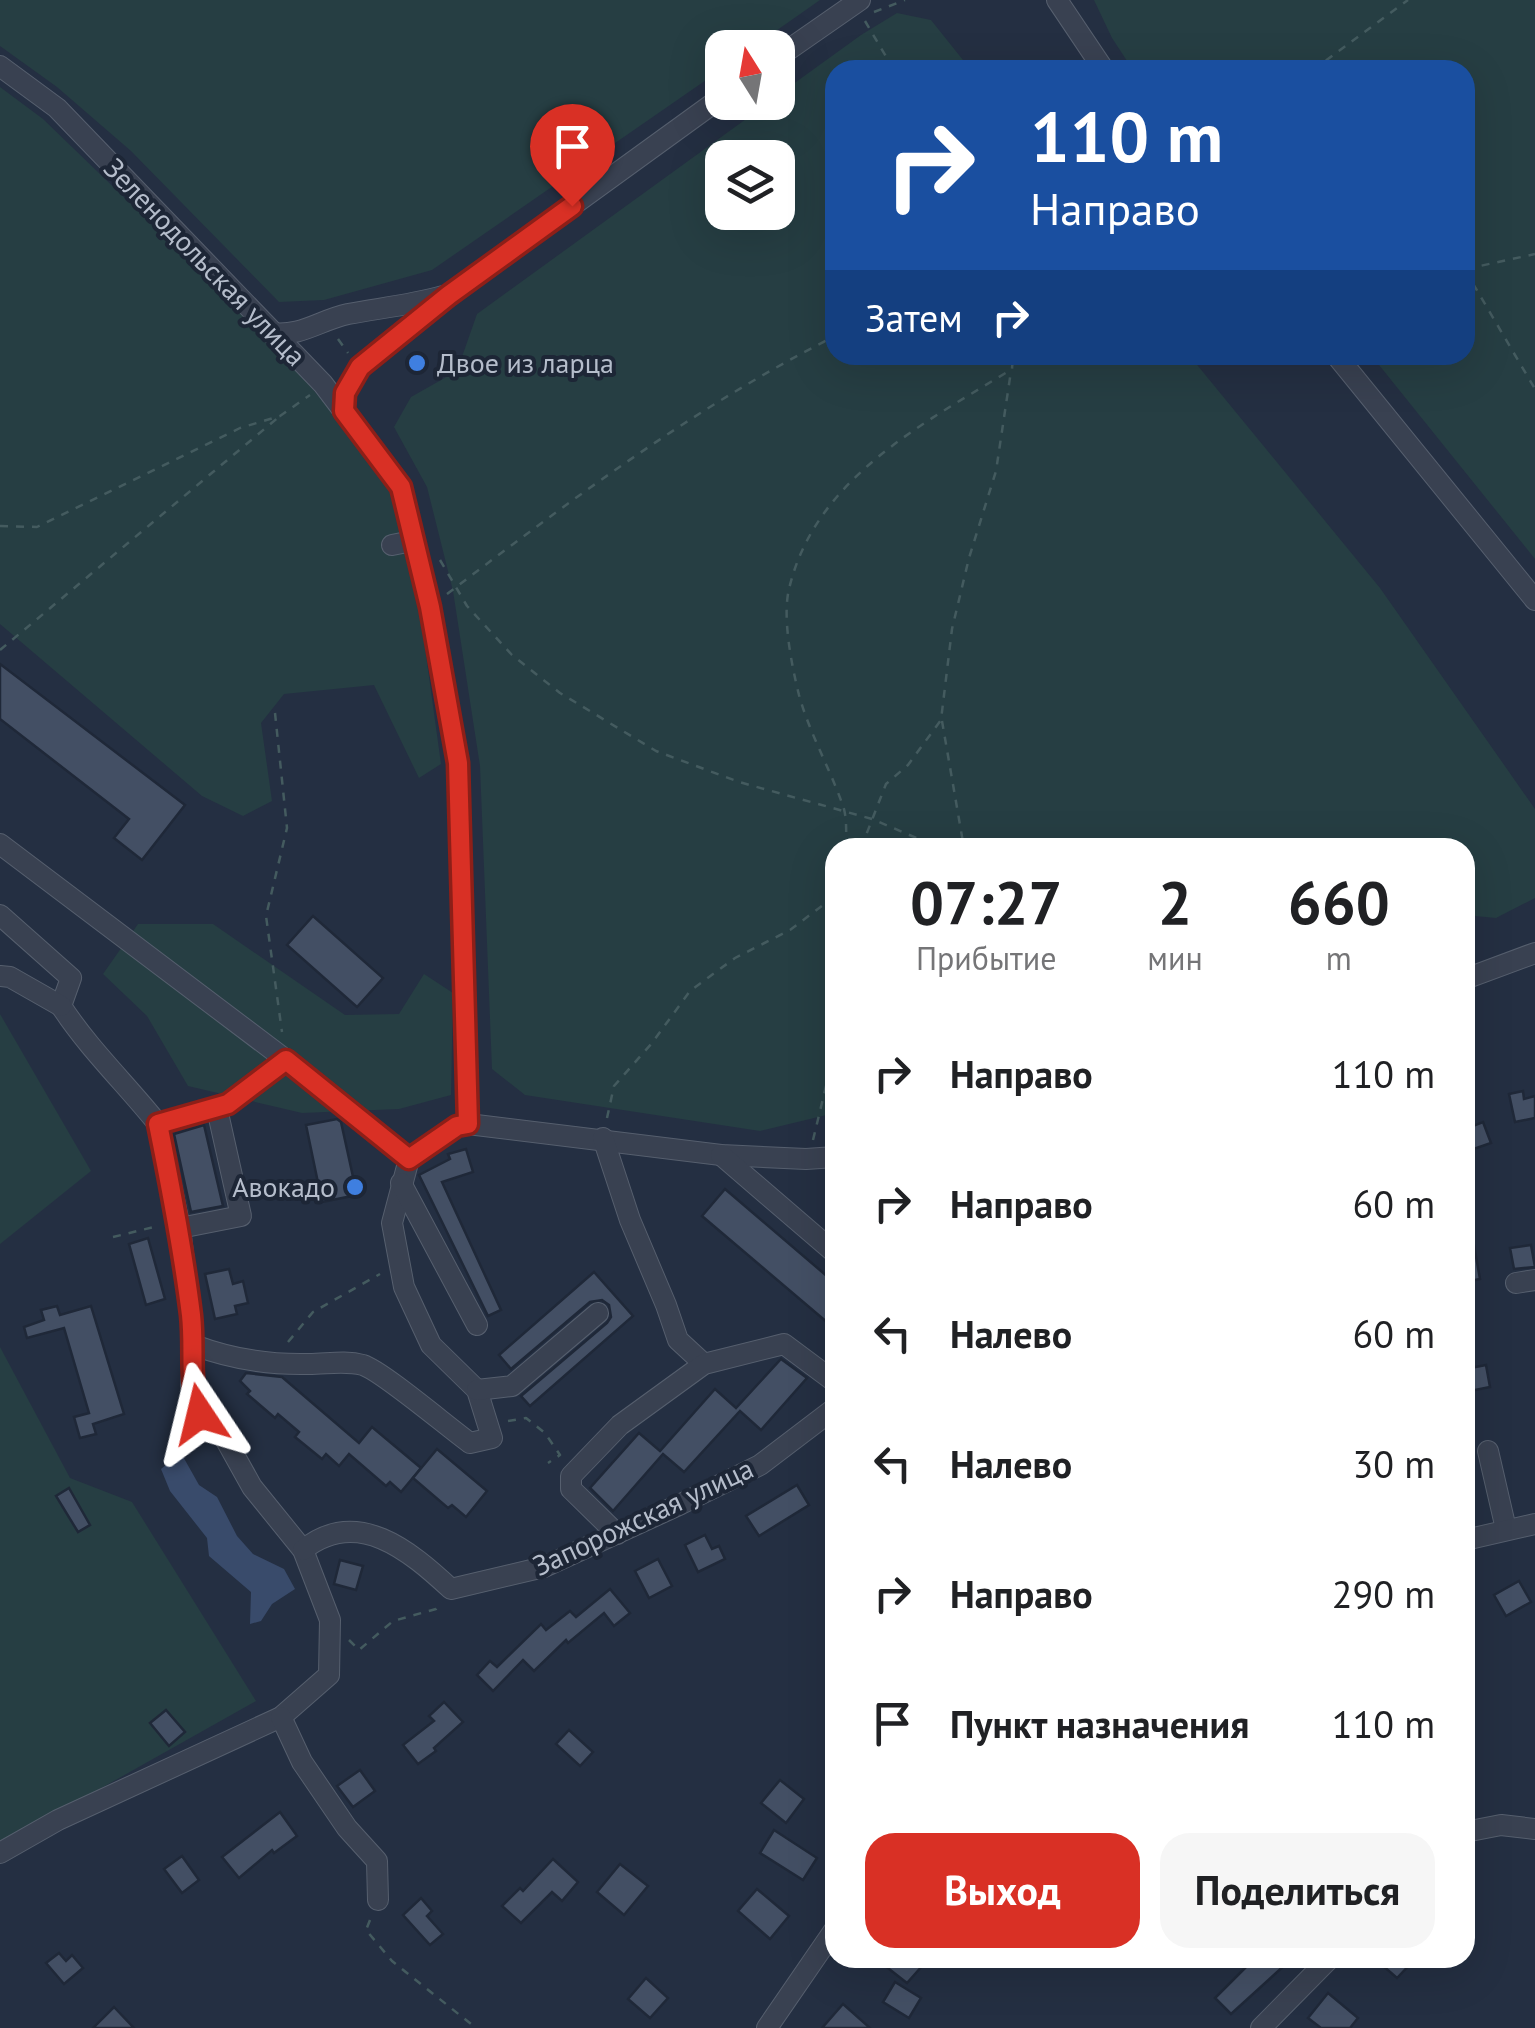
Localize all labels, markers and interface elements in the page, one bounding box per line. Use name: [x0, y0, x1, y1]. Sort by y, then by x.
north arrow: [705, 30, 795, 120]
map controls: [705, 30, 795, 230]
text: 110 m: [1030, 91, 1223, 181]
icon: right: [865, 100, 995, 230]
pin: [530, 104, 615, 207]
icon: arrive: [545, 119, 600, 174]
button: layers: [705, 140, 795, 230]
street label: Зеленодольская улица: [96, 150, 314, 374]
text: Направо: [1030, 179, 1200, 237]
icon: right: [983, 290, 1038, 345]
text: Затем: [865, 293, 963, 342]
place label: Двое из ларца: [437, 344, 614, 381]
marker: Двое из ларца: [406, 352, 428, 374]
text: 07:27: [910, 863, 1062, 941]
text: 2: [1158, 863, 1192, 941]
text: 660: [1288, 863, 1390, 941]
text: Прибытие: [916, 937, 1056, 979]
text: мин: [1147, 937, 1203, 979]
text: m: [1326, 937, 1352, 979]
icon: right: [865, 1046, 920, 1101]
text: Направо: [950, 1049, 1093, 1098]
text: 110 m: [1332, 1049, 1435, 1098]
place label: Авокадо: [232, 1168, 335, 1205]
marker: Авокадо: [344, 1176, 366, 1198]
icon: right: [865, 1176, 920, 1231]
text: Направо: [950, 1179, 1093, 1228]
text: 60 m: [1353, 1179, 1435, 1228]
icon: left: [865, 1306, 920, 1361]
text: Налево: [950, 1309, 1072, 1358]
text: 60 m: [1353, 1309, 1435, 1358]
position arrow: [148, 1362, 252, 1466]
icon: left: [865, 1436, 920, 1491]
text: Налево: [950, 1439, 1072, 1488]
text: 30 m: [1353, 1439, 1435, 1488]
street label: Запорожская улица: [527, 1449, 759, 1584]
icon: right: [865, 1566, 920, 1621]
text: Направо: [950, 1569, 1093, 1618]
text: 290 m: [1332, 1569, 1435, 1618]
icon: arrive: [865, 1696, 920, 1751]
text: Пункт назначения: [950, 1699, 1249, 1748]
text: 110 m: [1332, 1699, 1435, 1748]
button: Выход: [865, 1833, 1140, 1948]
button: Поделиться: [1160, 1833, 1435, 1948]

